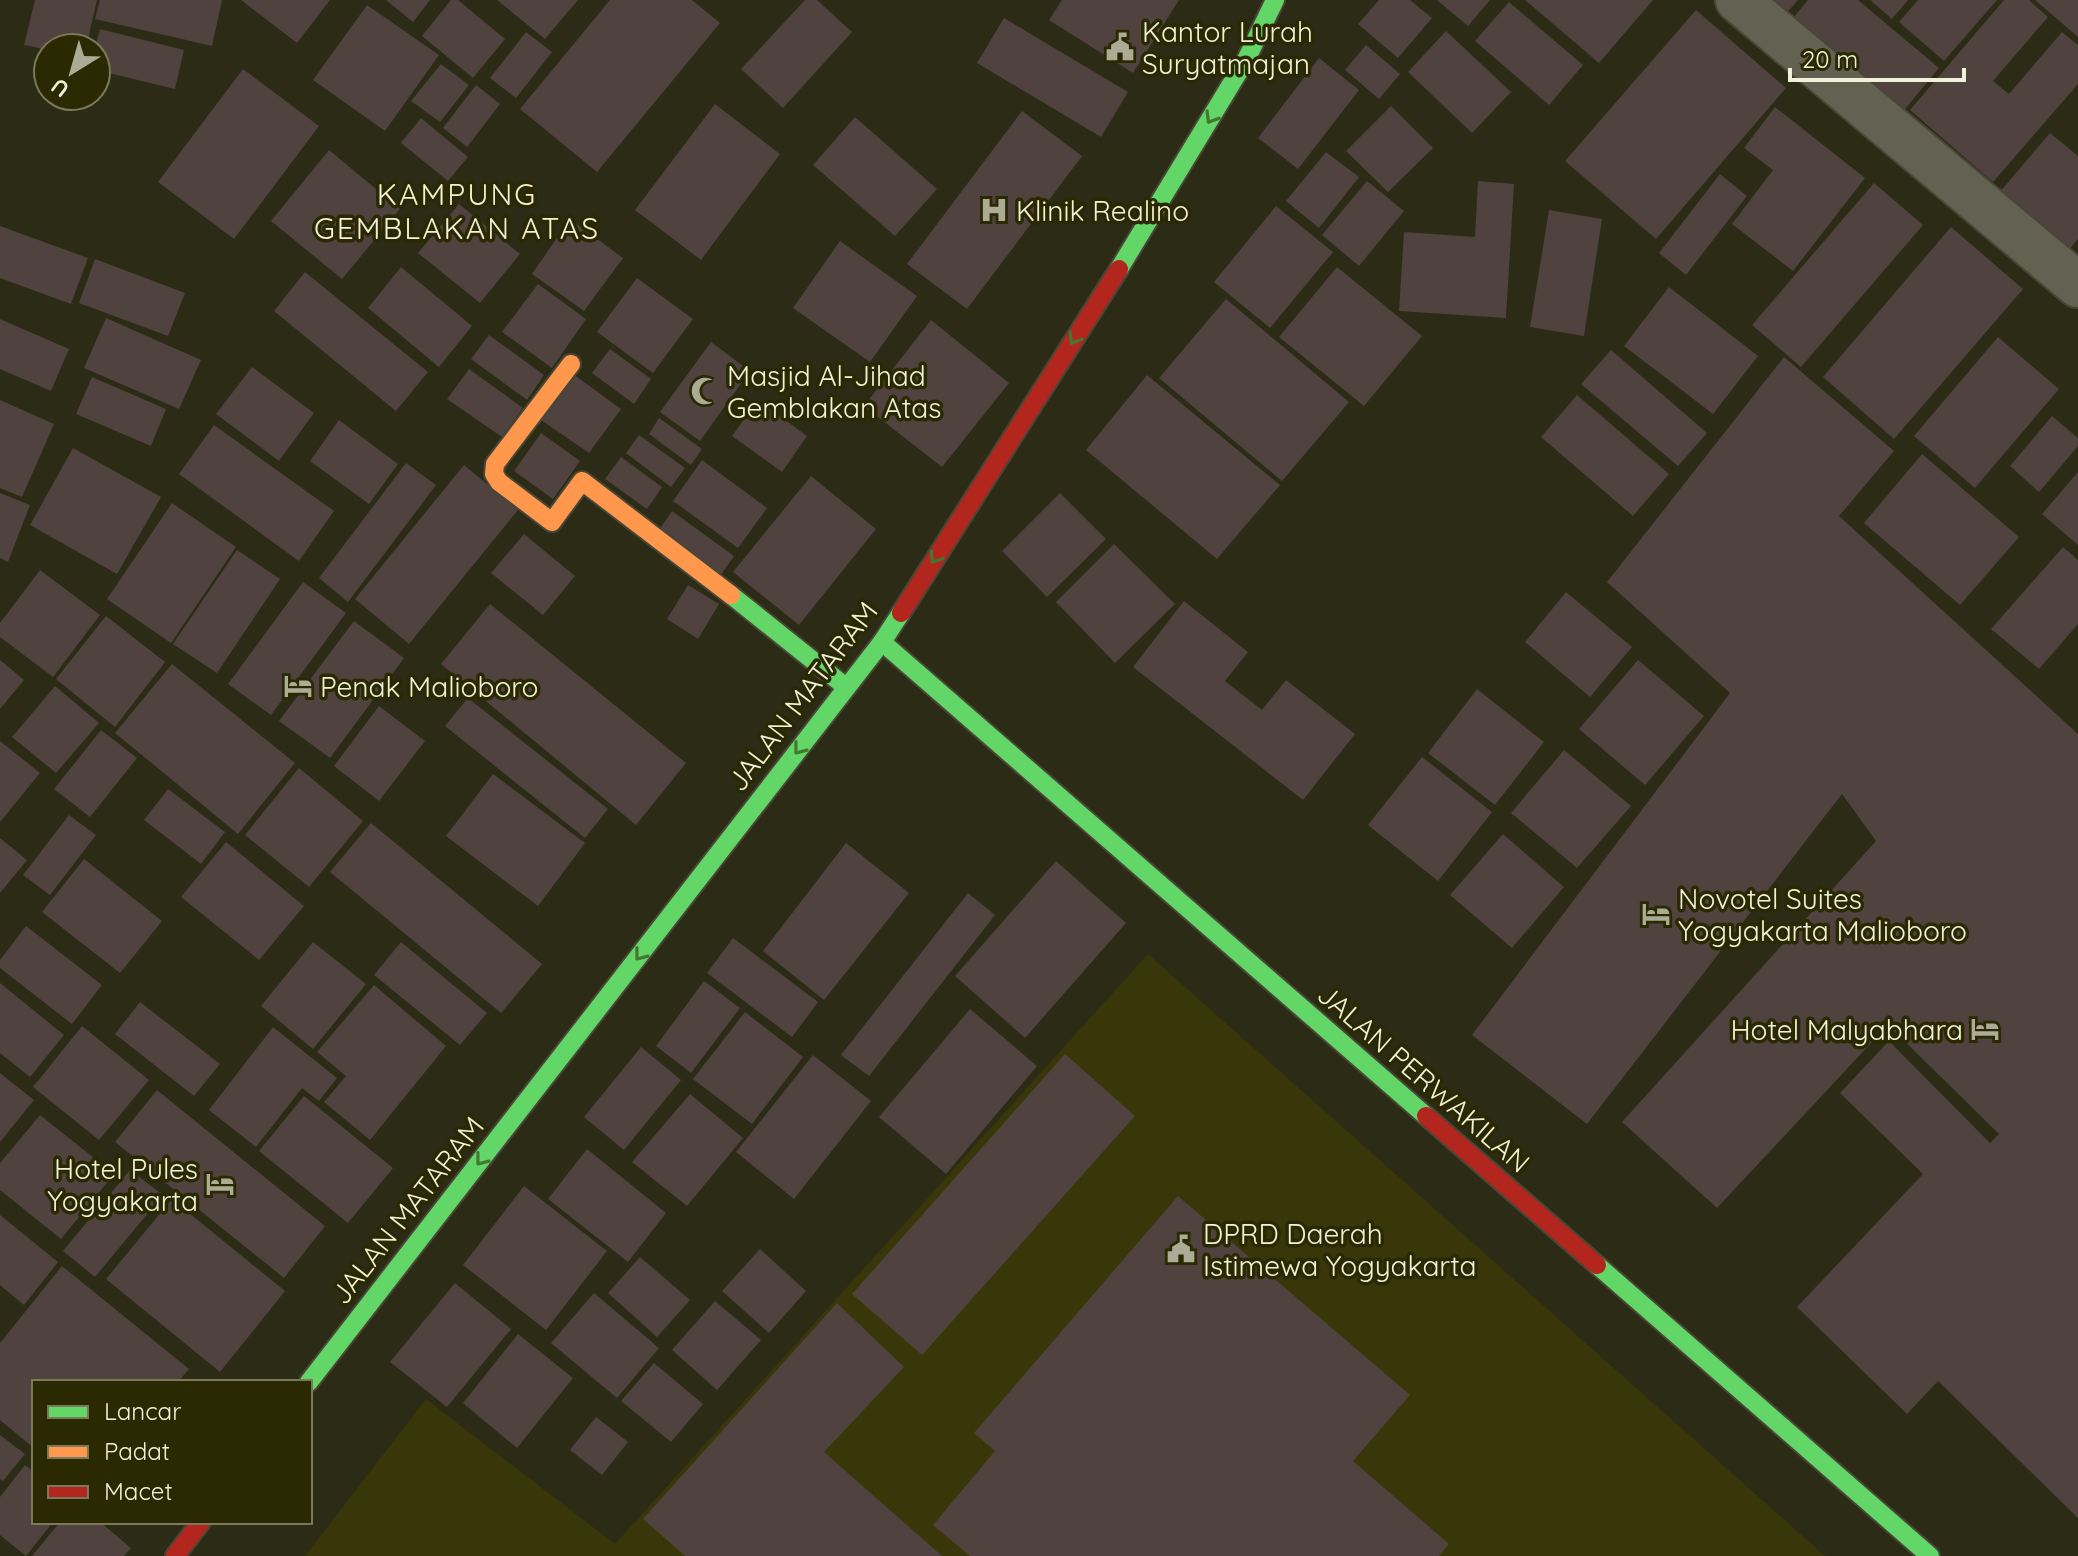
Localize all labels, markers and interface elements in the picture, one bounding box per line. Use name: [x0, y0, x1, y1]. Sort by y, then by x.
place label: Kantor Lurah Suryatmajan: [1142, 14, 1313, 81]
north arrow: [32, 32, 112, 112]
public building icon: Kantor Lurah Suryatmajan: [1105, 32, 1135, 62]
scale bar: [1790, 32, 1964, 82]
text: 20 m: [1802, 44, 1858, 74]
text: U: [45, 72, 75, 104]
one-way arrow: [1205, 109, 1221, 124]
district label: KAMPUNG GEMBLAKAN ATAS: [314, 175, 600, 247]
place label: Klinik Realino: [1016, 193, 1189, 228]
hospital icon: Klinik Realino: [979, 195, 1009, 225]
one-way arrow: [1069, 330, 1084, 345]
place label: Masjid Al-Jihad Gemblakan Atas: [727, 358, 941, 425]
mosque icon: Masjid Al-Jihad Gemblakan Atas: [690, 376, 720, 406]
one-way arrow: [930, 550, 945, 564]
street label: JALAN MATARAM: [719, 594, 885, 798]
place label: Penak Malioboro: [320, 669, 538, 704]
hotel icon: Penak Malioboro: [283, 671, 313, 701]
one-way arrow: [794, 740, 808, 755]
place label: Novotel Suites Yogyakarta Malioboro: [1678, 881, 1967, 948]
hotel icon: Novotel Suites Yogyakarta Malioboro: [1641, 899, 1671, 929]
one-way arrow: [635, 946, 649, 960]
street label: JALAN PERWAKILAN: [1311, 976, 1537, 1180]
place label: Hotel Malyabhara: [1730, 1012, 1963, 1047]
hotel icon: Hotel Malyabhara: [1970, 1014, 2000, 1044]
street label: JALAN MATARAM: [323, 1109, 491, 1311]
place label: Hotel Pules Yogyakarta: [47, 1151, 198, 1218]
one-way arrow: [476, 1151, 490, 1166]
hotel icon: Hotel Pules Yogyakarta: [205, 1169, 235, 1199]
place label: DPRD Daerah Istimewa Yogyakarta: [1203, 1216, 1477, 1283]
public building icon: DPRD Daerah Istimewa Yogyakarta: [1166, 1234, 1196, 1264]
legend: [32, 1380, 312, 1524]
text: Lancar: [104, 1396, 181, 1426]
text: Padat: [104, 1436, 170, 1466]
text: Macet: [104, 1476, 173, 1506]

